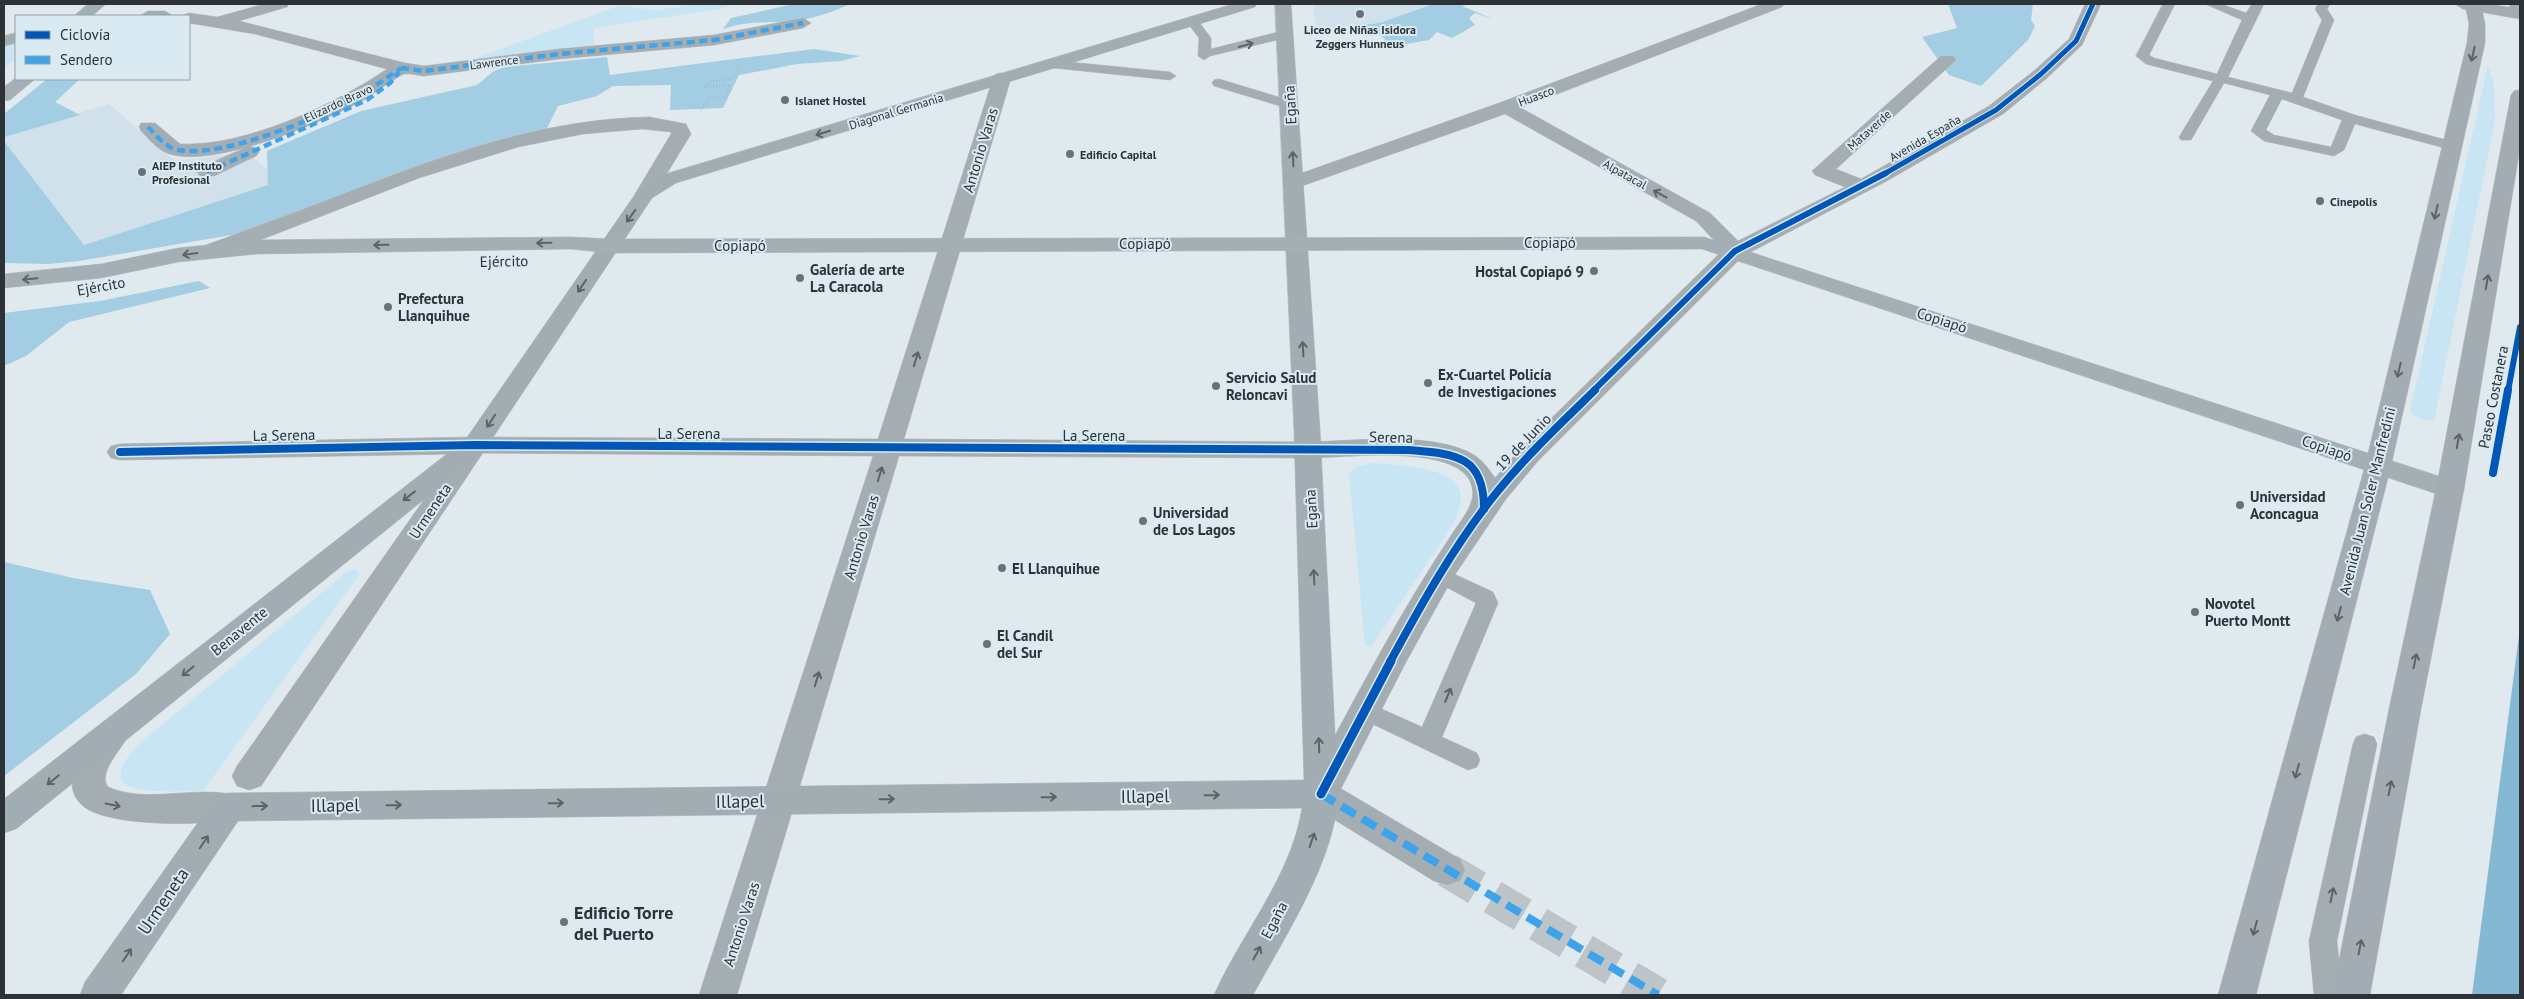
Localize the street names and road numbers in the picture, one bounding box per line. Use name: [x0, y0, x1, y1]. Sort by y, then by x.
street label: Lawrence: [469, 52, 519, 72]
street label: Elizardo Bravo: [301, 81, 375, 125]
street label: Huasco: [1516, 82, 1556, 110]
street label: Egaña: [1279, 85, 1301, 125]
street label: Diagonal Germania: [847, 89, 945, 133]
street label: Antonio Varas: [958, 105, 1002, 195]
street label: Mataverde: [1844, 106, 1894, 154]
street label: Avenida España: [1887, 111, 1964, 165]
street label: Alpatacal: [1600, 156, 1650, 192]
street label: Copiapó: [1524, 233, 1576, 252]
street label: Copiapó: [1119, 234, 1171, 253]
street label: Copiapó: [714, 236, 766, 255]
street label: Ejército: [480, 251, 528, 271]
street label: Ejército: [75, 272, 127, 300]
street label: Copiapó: [1914, 303, 1970, 337]
street label: Paseo Costanera: [2474, 344, 2512, 450]
street label: Avenida Juan Soler Manfredini: [2334, 405, 2400, 597]
street label: 19 de Junio: [1491, 409, 1555, 475]
street label: La Serena: [658, 424, 720, 443]
street label: La Serena: [252, 425, 316, 445]
street label: La Serena: [1063, 426, 1125, 445]
street label: Serena: [1369, 427, 1413, 447]
street label: Copiapó: [2299, 431, 2355, 465]
street label: Urmeneta: [405, 480, 455, 542]
street label: Egaña: [1300, 489, 1322, 529]
street label: Antonio Varas: [839, 492, 883, 582]
street label: Benavente: [207, 602, 271, 660]
street label: Illapel: [1120, 784, 1170, 808]
street label: Illapel: [715, 789, 765, 813]
street label: Illapel: [310, 793, 360, 817]
street label: Urmeneta: [132, 863, 194, 939]
street label: Antonio Varas: [718, 879, 764, 969]
street label: Egaña: [1256, 898, 1292, 942]

